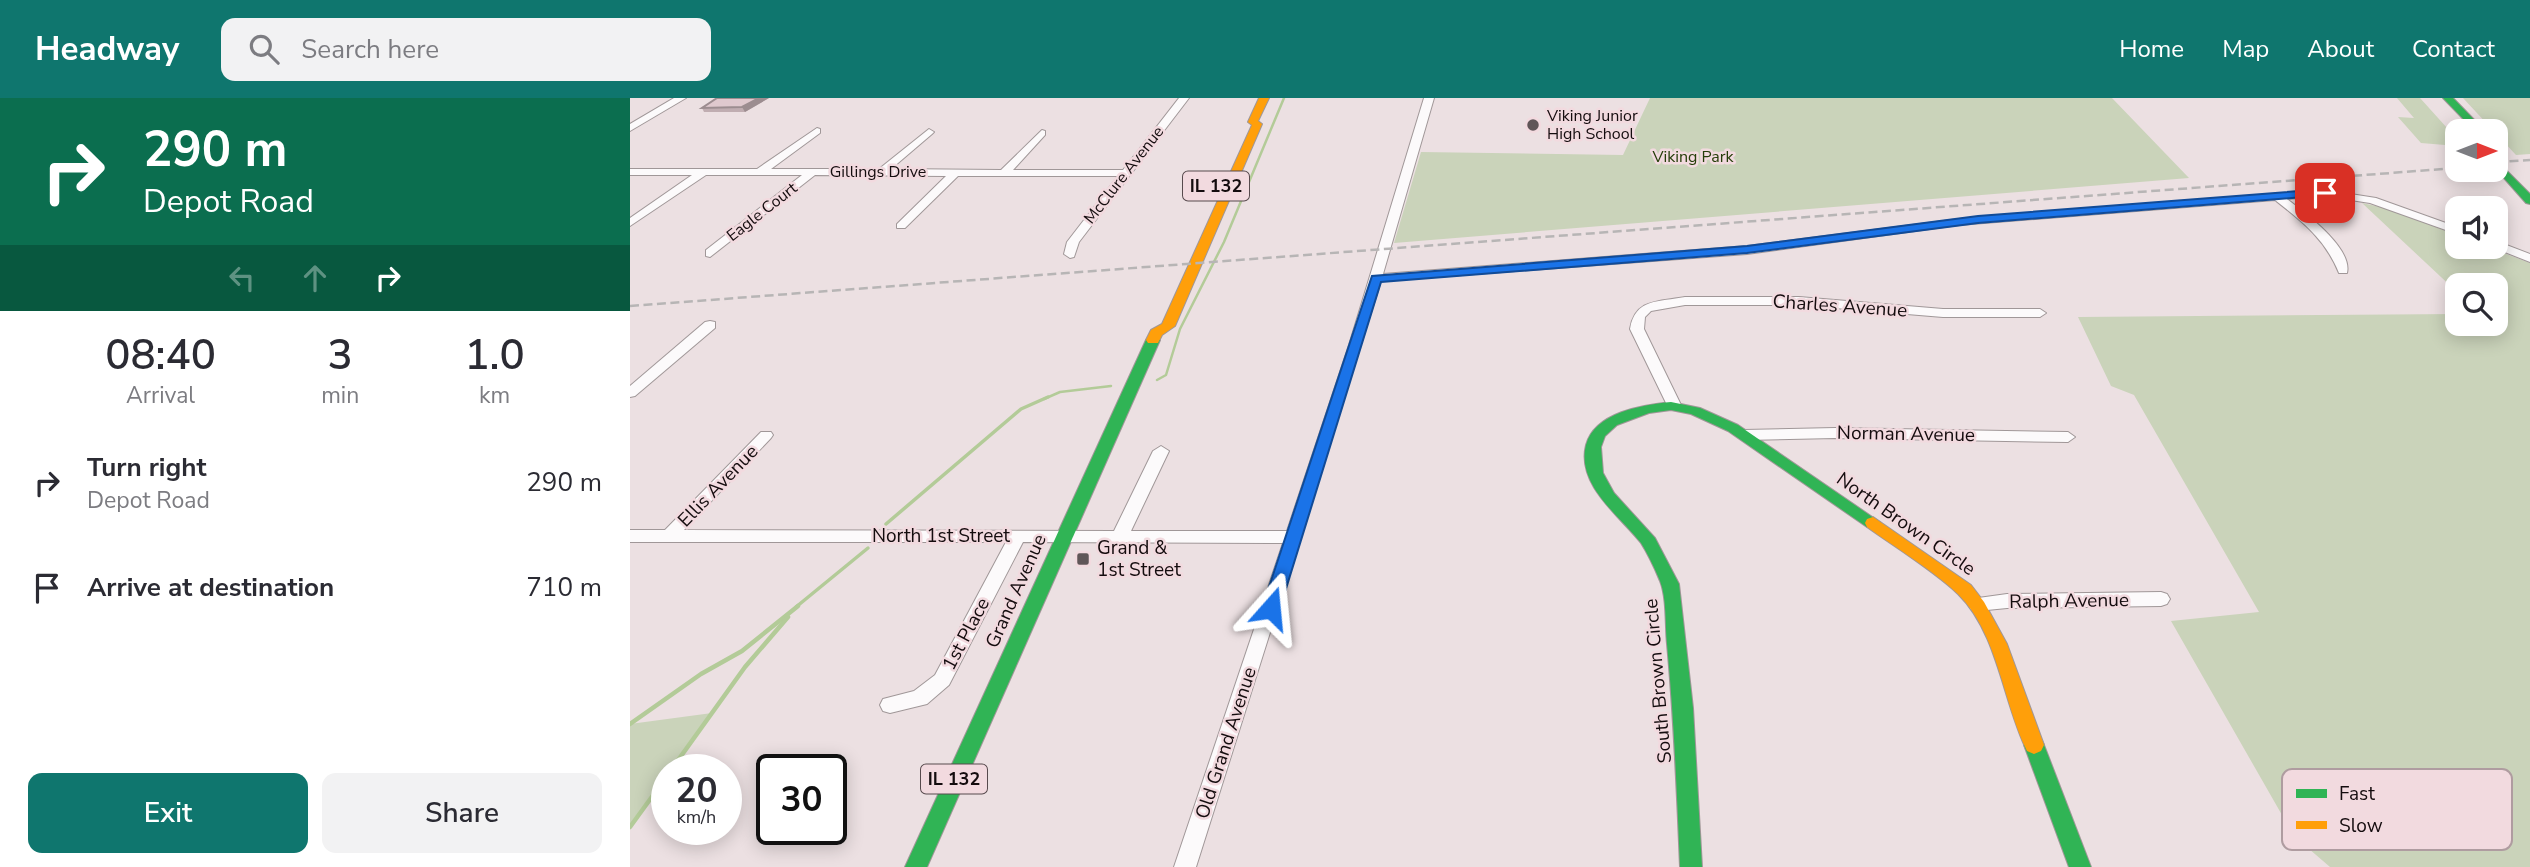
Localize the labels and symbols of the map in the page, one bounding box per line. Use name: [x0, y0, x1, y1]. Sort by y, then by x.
place label: Viking Junior High School: [1546, 105, 1638, 145]
marker: Viking Junior High School: [1525, 117, 1541, 133]
north arrow: [2445, 119, 2508, 182]
street label: McClure Avenue: [1079, 122, 1169, 228]
park label: Viking Park: [1652, 146, 1734, 168]
street label: Gillings Drive: [830, 161, 926, 183]
pin: [2295, 163, 2355, 223]
road number: IL 132: [1183, 172, 1249, 200]
street label: Eagle Court: [722, 177, 802, 247]
street label: Charles Avenue: [1772, 288, 1908, 324]
street label: Norman Avenue: [1837, 420, 1975, 448]
street label: Ellis Avenue: [672, 439, 764, 533]
street label: North Brown Circle: [1831, 466, 1981, 582]
street label: North 1st Street: [872, 523, 1010, 549]
street label: Grand Avenue: [979, 530, 1053, 652]
place label: Grand & 1st Street: [1097, 535, 1181, 583]
marker: Grand & 1st Street: [1075, 551, 1091, 567]
position arrow: [1234, 571, 1308, 645]
street label: Ralph Avenue: [2009, 587, 2129, 615]
street label: 1st Place: [936, 593, 996, 675]
street label: South Brown Circle: [1638, 598, 1678, 764]
street label: Old Grand Avenue: [1189, 664, 1263, 822]
speed limit sign: 30: [756, 754, 847, 845]
road number: IL 132: [921, 764, 987, 794]
legend: [2282, 769, 2512, 850]
text: Fast: [2339, 781, 2375, 807]
text: Slow: [2339, 813, 2383, 839]

